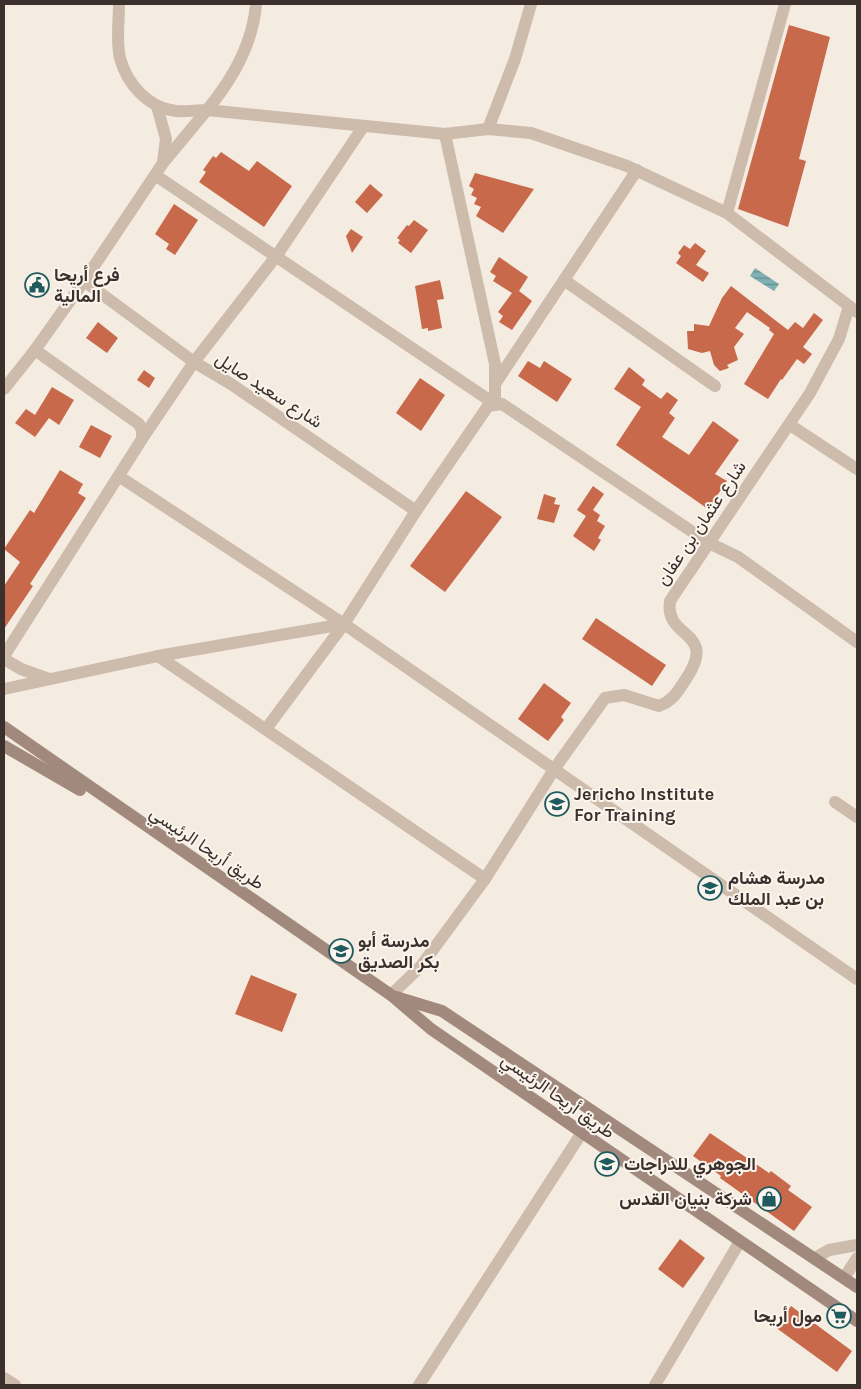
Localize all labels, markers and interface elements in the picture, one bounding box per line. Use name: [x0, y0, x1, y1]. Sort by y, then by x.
place label: فرع أريحا المالية: [54, 264, 120, 307]
public building icon: فرع أريحا المالية: [24, 272, 50, 298]
street label: شارع سعيد صايل: [211, 347, 327, 434]
street label: شارع عثمان بن عفان: [651, 456, 752, 590]
place label: Jericho Institute For Training: [574, 783, 714, 826]
school or university icon: Jericho Institute For Training: [544, 791, 570, 817]
street label: طريق أريحا الرئيسي: [143, 802, 269, 898]
place label: مدرسة هشام بن عبد الملك: [728, 867, 825, 910]
school or university icon: مدرسة هشام بن عبد الملك: [697, 875, 723, 901]
place label: مدرسة أبو بكر الصديق: [358, 930, 440, 973]
school or university icon: مدرسة أبو بكر الصديق: [328, 938, 354, 964]
street label: طريق أريحا الرئيسي: [495, 1049, 619, 1147]
school or university icon: الجوهري للدراجات: [594, 1151, 620, 1177]
place label: الجوهري للدراجات: [624, 1153, 756, 1179]
shop icon: شركة بنيان القدس: [756, 1186, 782, 1212]
place label: شركة بنيان القدس: [619, 1188, 752, 1210]
supermarket icon: مول أريحا: [826, 1303, 852, 1329]
place label: مول أريحا: [753, 1305, 822, 1327]

